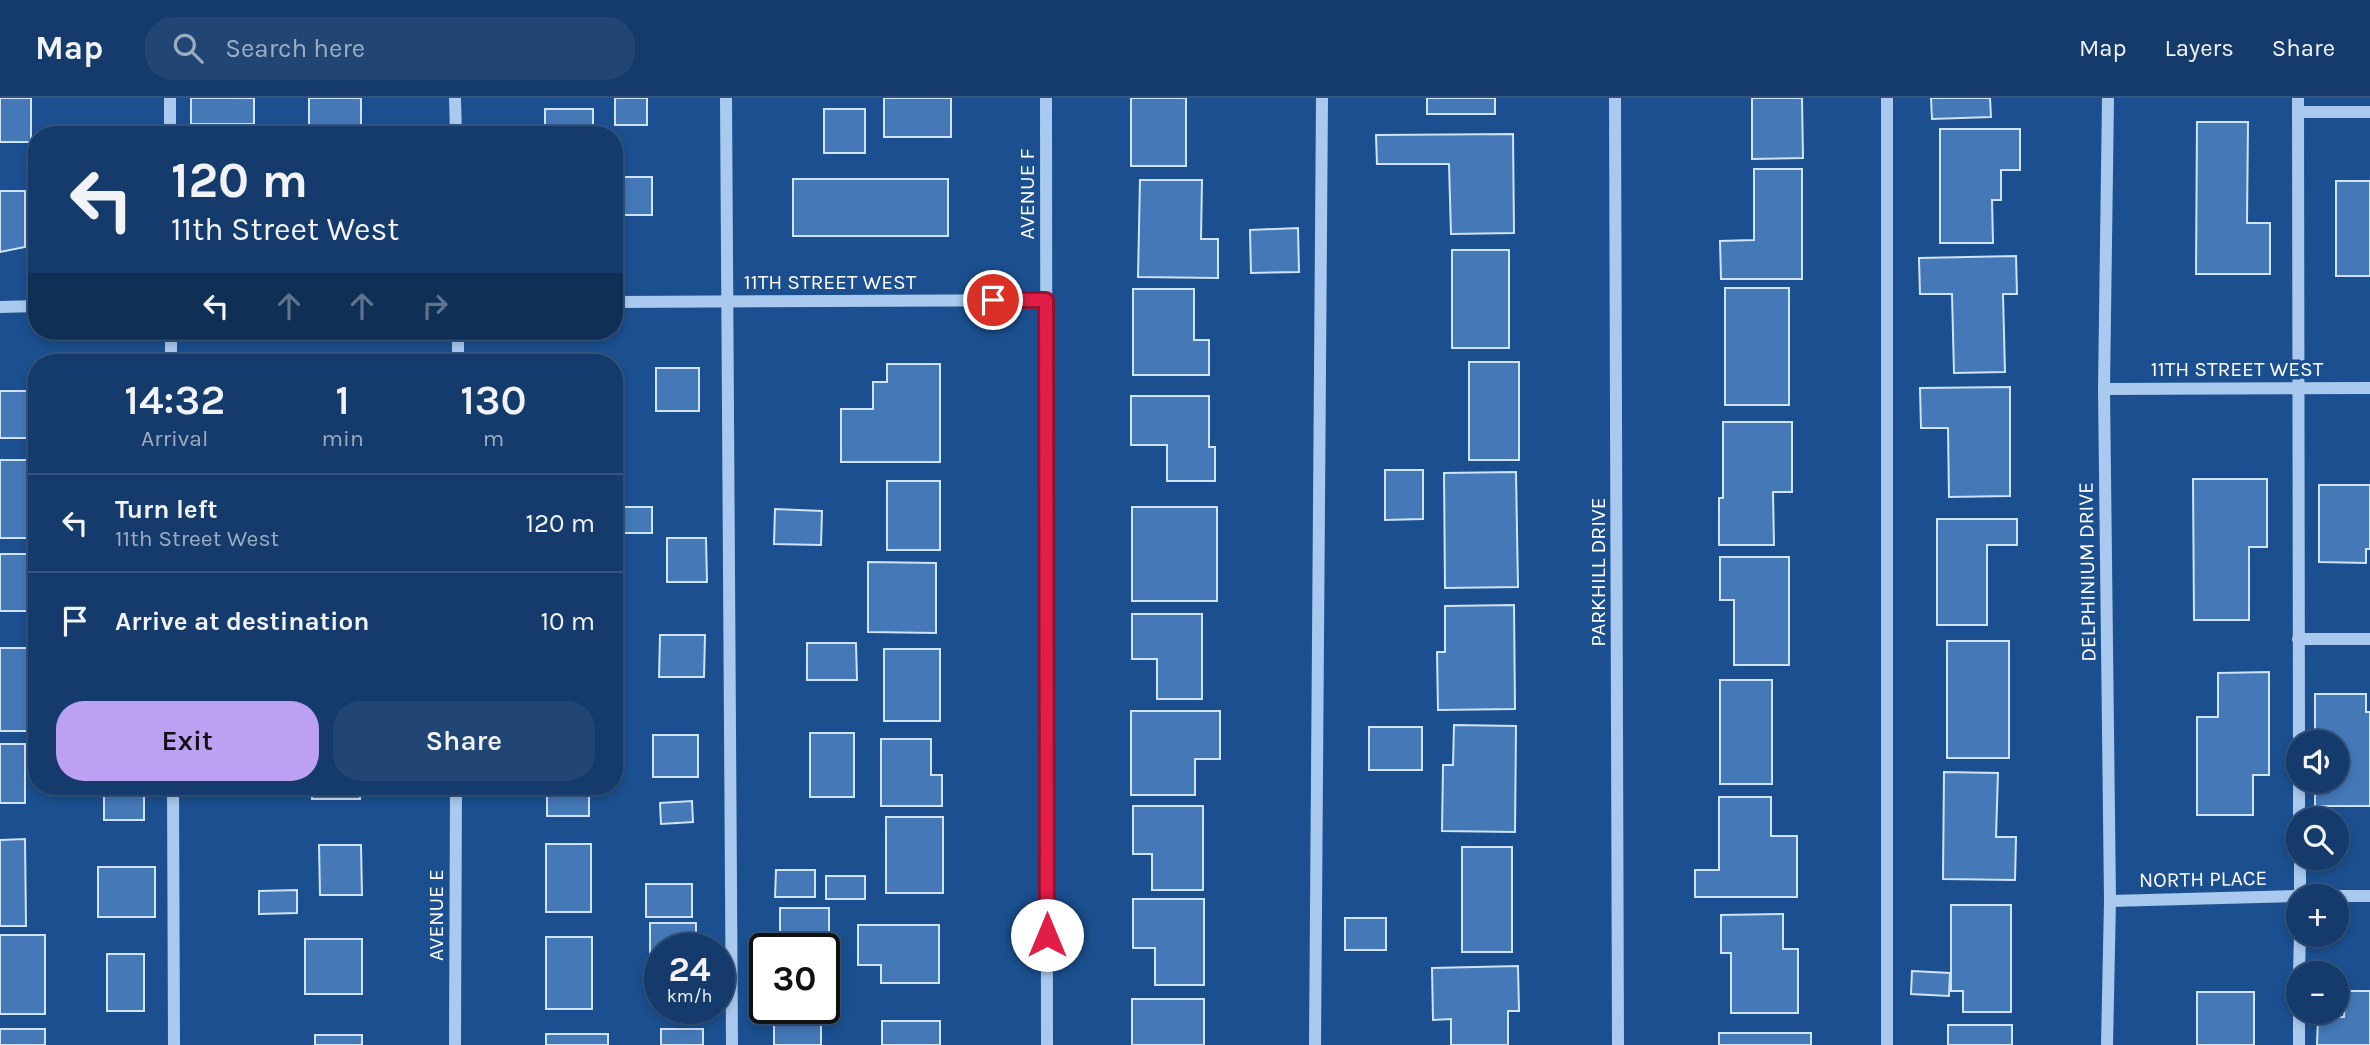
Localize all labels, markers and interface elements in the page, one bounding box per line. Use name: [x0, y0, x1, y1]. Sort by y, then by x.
search box: [145, 17, 635, 80]
text: Map: [35, 29, 103, 67]
icon: search: [169, 29, 207, 67]
text: Search here: [225, 33, 365, 64]
text: Map: [2079, 34, 2127, 62]
text: Layers: [2165, 34, 2234, 62]
text: Share: [2272, 34, 2335, 62]
street label: AVENUE F: [1015, 149, 1039, 239]
text: 120 m: [171, 152, 308, 209]
icon: left: [56, 154, 147, 245]
text: 11th Street West: [171, 211, 399, 248]
street label: 11TH STREET WEST: [744, 270, 917, 294]
pin: [963, 270, 1023, 330]
icon: arrive: [974, 281, 1012, 319]
icon: left: [197, 287, 235, 325]
icon: ahead: [270, 287, 308, 325]
icon: ahead: [343, 287, 381, 325]
icon: right: [416, 287, 454, 325]
street label: 11TH STREET WEST: [2151, 357, 2324, 381]
text: 14:32: [124, 375, 225, 425]
text: 1: [335, 375, 350, 425]
text: 130: [460, 375, 527, 425]
text: Arrival: [141, 425, 208, 452]
text: min: [322, 425, 364, 452]
text: m: [483, 425, 504, 452]
street label: DELPHINIUM DRIVE: [2073, 482, 2101, 662]
text: Turn left: [115, 494, 217, 525]
street label: PARKHILL DRIVE: [1586, 497, 1610, 647]
icon: left: [56, 504, 94, 542]
text: 120 m: [525, 508, 595, 539]
text: 11th Street West: [115, 525, 279, 552]
icon: arrive: [56, 602, 94, 640]
text: Arrive at destination: [115, 606, 369, 637]
text: 10 m: [540, 606, 595, 637]
button: Exit: [56, 701, 319, 781]
button: Share: [333, 701, 595, 781]
map controls: [2286, 730, 2349, 1024]
button: sound: [2286, 730, 2349, 793]
button: search: [2286, 807, 2349, 870]
street label: NORTH PLACE: [2139, 866, 2267, 892]
street label: AVENUE E: [424, 869, 448, 961]
button: +: [2286, 884, 2349, 947]
position arrow: [1010, 898, 1084, 972]
speed limit sign: 30: [749, 933, 840, 1024]
text: 24: [669, 949, 711, 990]
button: −: [2286, 961, 2349, 1024]
text: km/h: [667, 985, 712, 1007]

